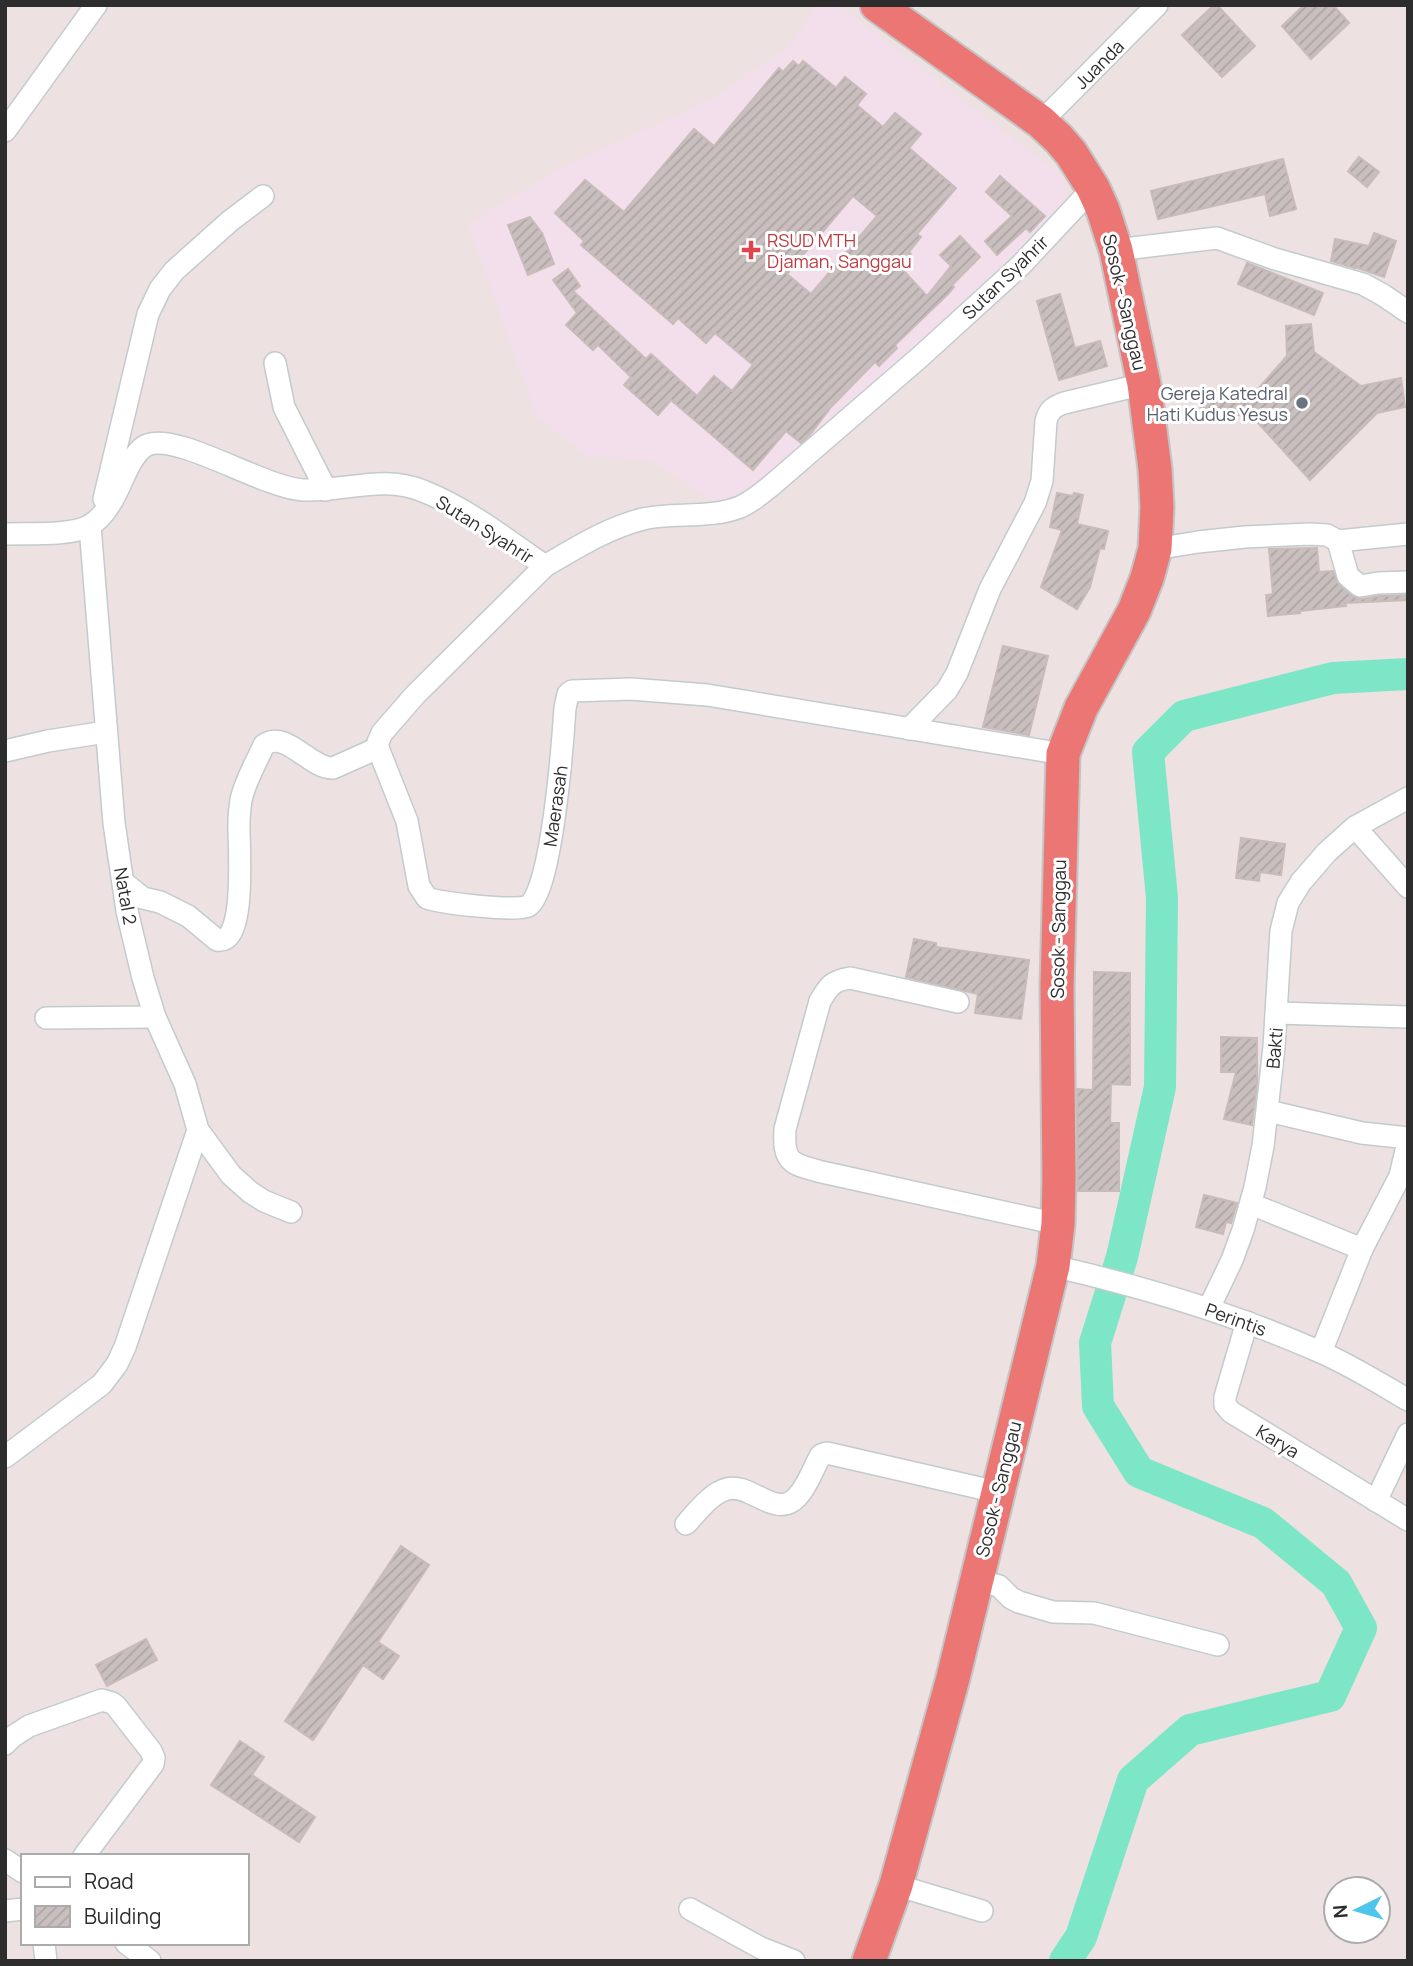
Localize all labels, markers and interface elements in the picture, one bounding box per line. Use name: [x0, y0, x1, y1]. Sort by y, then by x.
street label: Juanda: [1069, 34, 1129, 94]
place label: RSUD MTH Djaman, Sanggau: [767, 228, 912, 273]
street label: Sutan Syahrir: [957, 229, 1054, 324]
street label: Sosok - Sanggau: [1098, 231, 1152, 373]
marker: RSUD MTH Djaman, Sanggau: [741, 240, 761, 260]
place label: Gereja Katedral Hati Kudus Yesus: [1147, 381, 1288, 426]
marker: Gereja Katedral Hati Kudus Yesus: [1294, 395, 1310, 411]
street label: Sutan Syahrir: [431, 489, 539, 569]
street label: Maerasah: [537, 764, 573, 848]
street label: Sosok - Sanggau: [1045, 859, 1071, 999]
street label: Natal 2: [109, 866, 143, 926]
street label: Bakti: [1260, 1026, 1288, 1070]
street label: Perintis: [1202, 1297, 1270, 1341]
street label: Sosok - Sanggau: [970, 1419, 1026, 1559]
street label: Karya: [1252, 1419, 1304, 1463]
legend: [21, 1854, 248, 1945]
text: Road: [84, 1867, 134, 1895]
north arrow: [1322, 1875, 1392, 1945]
text: Building: [84, 1902, 161, 1930]
text: N: [1327, 1904, 1354, 1919]

